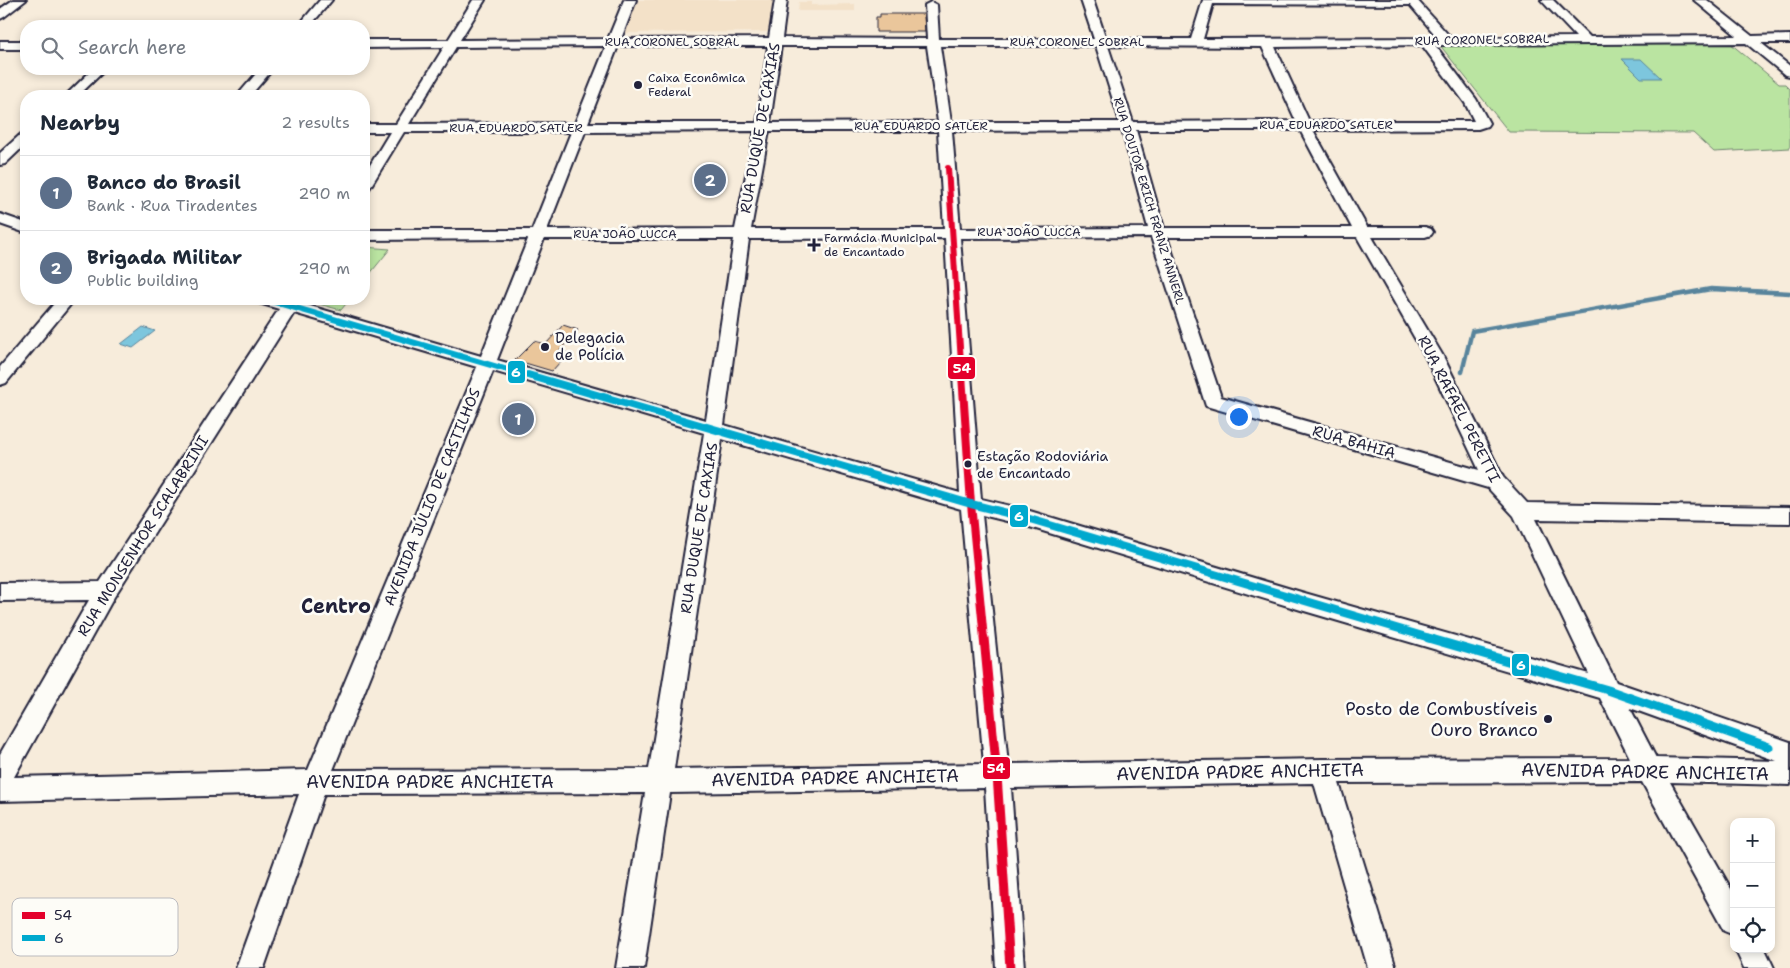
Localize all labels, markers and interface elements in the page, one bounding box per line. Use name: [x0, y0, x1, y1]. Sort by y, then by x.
search box: [20, 20, 370, 75]
street label: RUA CORONEL SOBRAL: [1415, 31, 1550, 49]
icon: search: [38, 34, 66, 62]
street label: RUA CORONEL SOBRAL: [605, 34, 740, 50]
street label: RUA CORONEL SOBRAL: [1010, 34, 1145, 50]
text: Search here: [78, 35, 187, 60]
street label: RUA DUQUE DE CAXIAS: [735, 41, 785, 215]
place label: Caixa Econômica Federal: [648, 70, 746, 100]
marker: Caixa Econômica Federal: [632, 79, 644, 91]
street label: RUA DOUTOR ERICH FRANZ ANNERL: [1110, 95, 1188, 307]
text: Nearby: [40, 109, 120, 137]
text: 2 results: [281, 112, 350, 133]
street label: RUA EDUARDO SATLER: [1259, 117, 1393, 133]
street label: RUA EDUARDO SATLER: [854, 118, 988, 134]
street label: RUA EDUARDO SATLER: [449, 120, 583, 136]
pin: 2: [694, 161, 726, 199]
text: Banco do Brasil: [87, 170, 241, 195]
text: 1: [52, 183, 60, 204]
text: 290 m: [298, 183, 350, 204]
text: Bank · Rua Tiradentes: [87, 195, 258, 216]
street label: RUA JOÃO LUCCA: [977, 224, 1081, 240]
street label: RUA JOÃO LUCCA: [573, 226, 677, 242]
place label: Farmácia Municipal de Encantado: [824, 230, 937, 260]
marker: Farmácia Municipal de Encantado: [808, 239, 820, 251]
text: Brigada Militar: [87, 245, 242, 270]
text: 2: [50, 258, 62, 279]
text: 290 m: [298, 258, 350, 279]
text: Public building: [87, 270, 199, 291]
place label: Delegacia de Polícia: [555, 328, 625, 365]
street label: RUA RAFAEL PERETTI: [1413, 332, 1505, 486]
marker: Delegacia de Polícia: [539, 341, 551, 353]
line badge: 54: [947, 356, 976, 380]
text: 54: [953, 359, 971, 377]
line badge: 6: [507, 360, 526, 384]
text: 6: [511, 363, 521, 381]
street label: AVENIDA JÚLIO DE CASTILHOS: [378, 385, 485, 609]
pin: 1: [502, 400, 534, 438]
your location: [1226, 404, 1252, 430]
street label: RUA BAHIA: [1310, 421, 1398, 463]
street label: RUA MONSENHOR SCALABRINI: [73, 432, 213, 640]
street label: RUA DUQUE DE CAXIAS: [676, 441, 722, 615]
place label: Estação Rodoviária de Encantado: [977, 447, 1109, 482]
marker: Estação Rodoviária de Encantado: [963, 459, 973, 469]
line badge: 6: [1009, 504, 1029, 528]
text: 6: [1014, 507, 1024, 525]
district label: Centro: [301, 593, 371, 619]
line badge: 6: [1511, 653, 1530, 677]
text: 6: [1516, 656, 1526, 674]
place label: Posto de Combustíveis Ouro Branco: [1345, 697, 1538, 742]
marker: Posto de Combustíveis Ouro Branco: [1542, 713, 1554, 725]
line badge: 54: [982, 756, 1011, 780]
street label: AVENIDA PADRE ANCHIETA: [1116, 758, 1364, 786]
street label: AVENIDA PADRE ANCHIETA: [1521, 758, 1769, 786]
text: 54: [987, 759, 1005, 777]
street label: AVENIDA PADRE ANCHIETA: [711, 764, 959, 792]
street label: AVENIDA PADRE ANCHIETA: [306, 770, 554, 794]
map controls: [1730, 818, 1775, 953]
button: +: [1730, 818, 1775, 863]
button: −: [1730, 863, 1775, 908]
legend: [12, 898, 178, 956]
text: 54: [54, 906, 72, 924]
button: locate: [1730, 908, 1775, 953]
text: 6: [54, 929, 64, 947]

